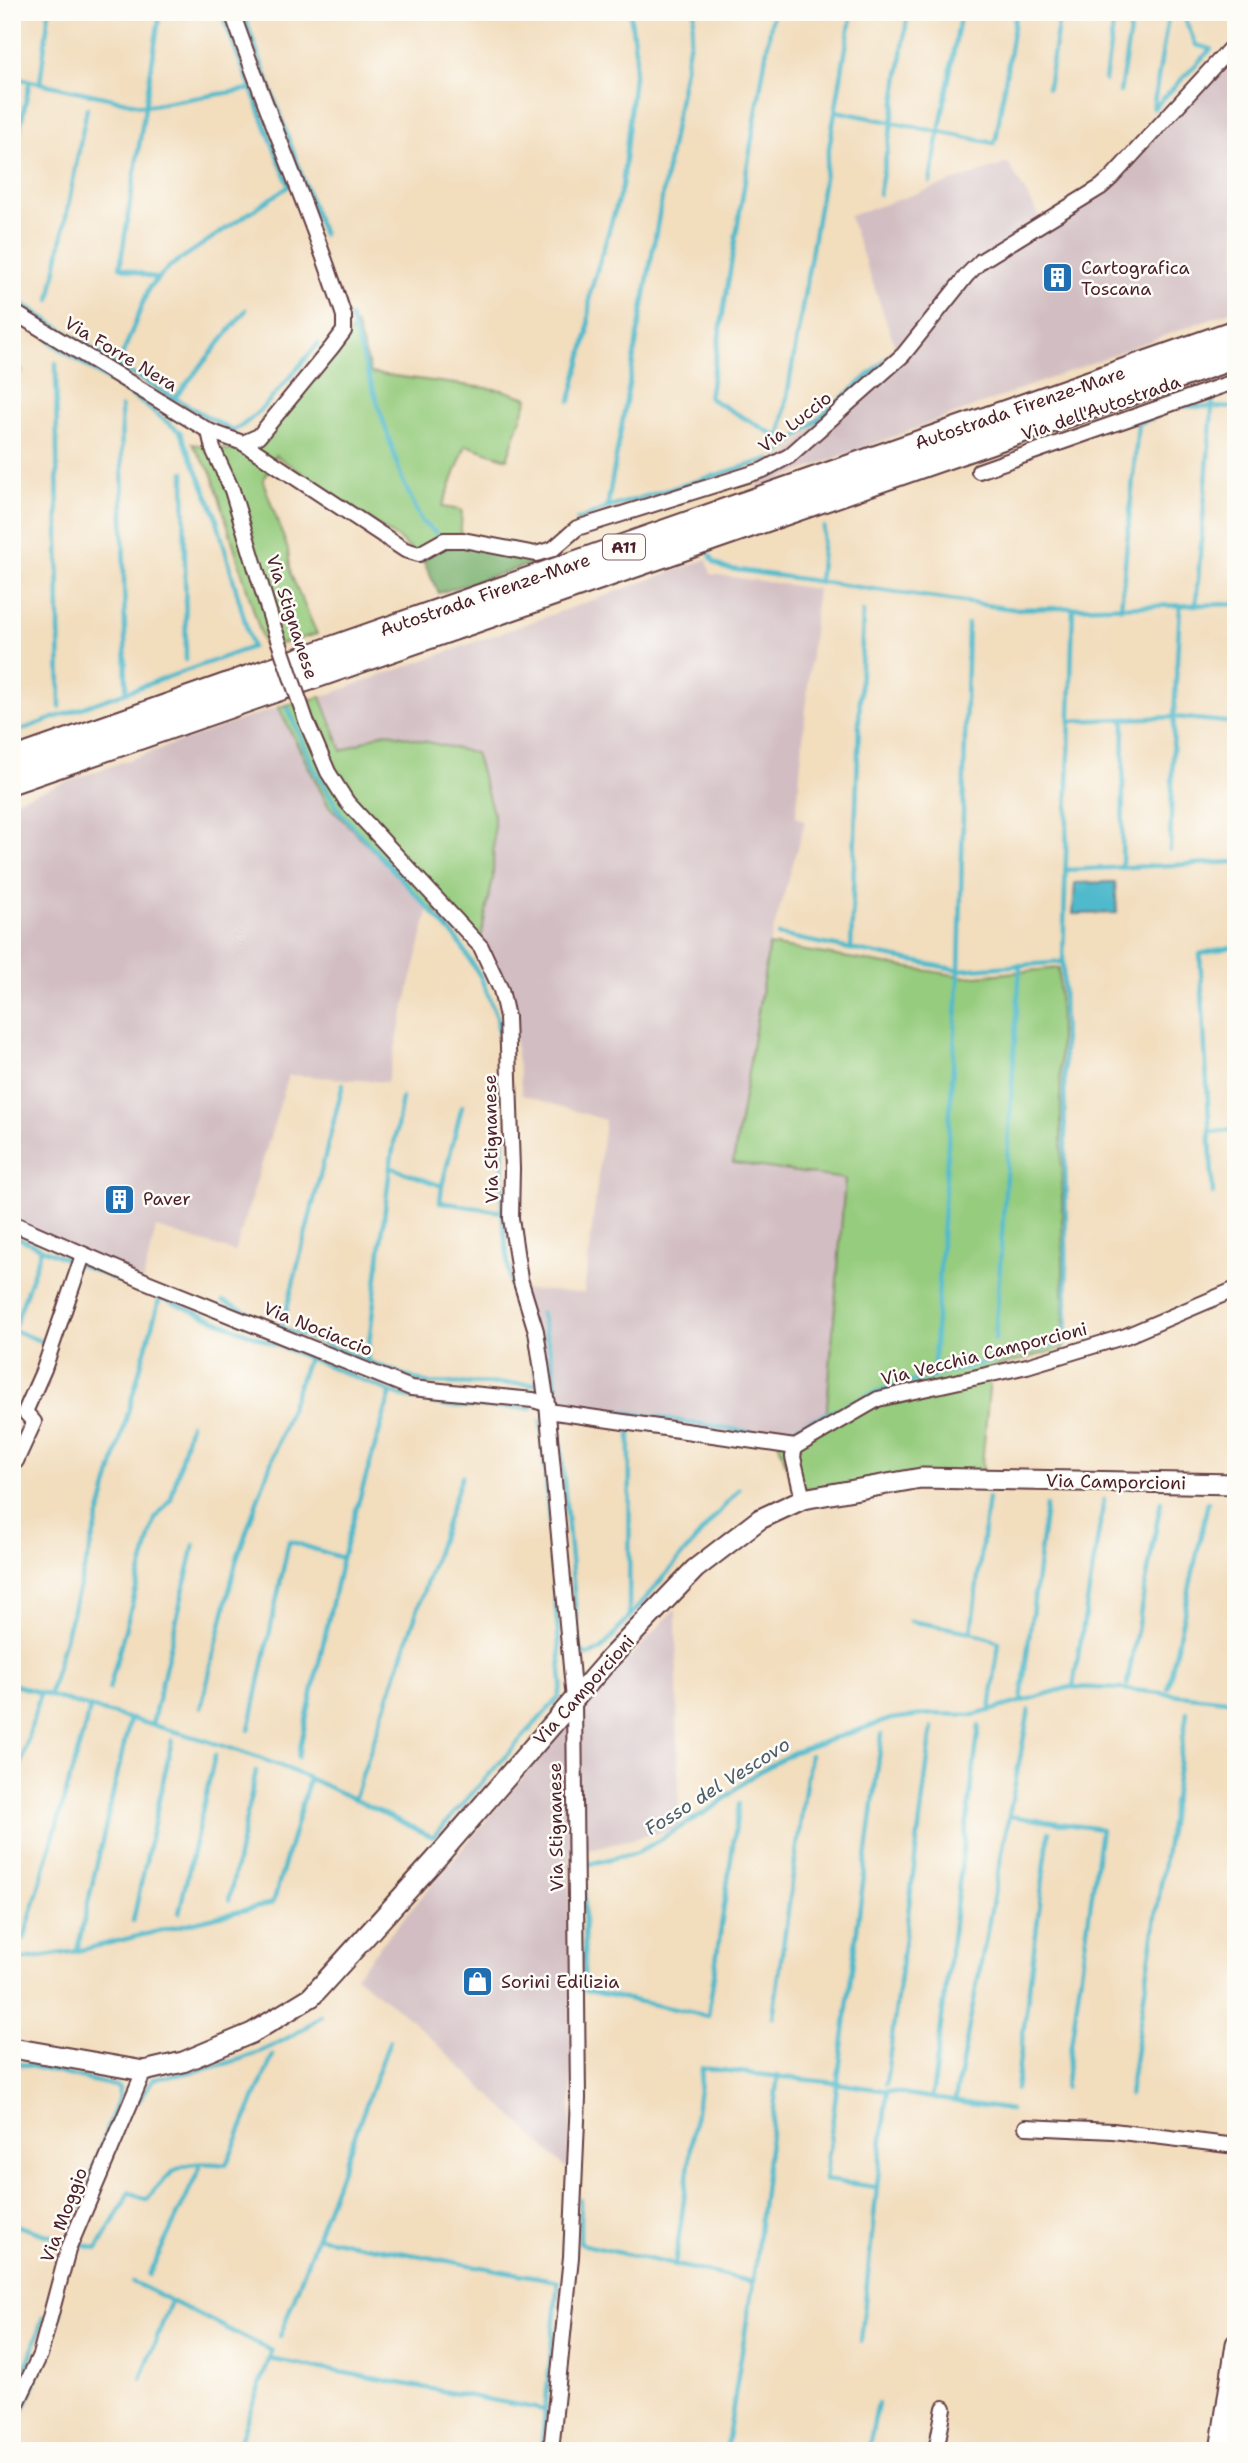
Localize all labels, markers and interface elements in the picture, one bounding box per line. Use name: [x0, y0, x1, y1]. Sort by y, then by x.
place label: Cartografica Toscana: [1081, 256, 1190, 301]
building icon: Cartografica Toscana: [1041, 261, 1075, 295]
street label: Via Forre Nera: [60, 311, 182, 397]
street label: Autostrada Firenze-Mare: [912, 361, 1128, 455]
street label: Via dell'Autostrada: [1018, 369, 1184, 447]
street label: Via Luccio: [753, 386, 837, 458]
road number: A11: [603, 534, 645, 560]
street label: Autostrada Firenze-Mare: [377, 548, 593, 642]
street label: Via Stignanese: [261, 552, 323, 682]
street label: Via Stignanese: [478, 1074, 504, 1204]
building icon: Paver: [103, 1182, 137, 1216]
place label: Paver: [143, 1187, 191, 1211]
street label: Via Nociaccio: [260, 1296, 376, 1362]
street label: Via Vecchia Camporcioni: [878, 1317, 1090, 1391]
street label: Via Camporcioni: [1046, 1469, 1186, 1495]
street label: Via Camporcioni: [528, 1630, 640, 1750]
water label: Fosso del Vescovo: [640, 1732, 795, 1841]
street label: Via Stignanese: [543, 1762, 569, 1892]
shop icon: Sorini Edilizia: [461, 1965, 495, 1999]
place label: Sorini Edilizia: [501, 1970, 619, 1994]
street label: Via Moggio: [35, 2164, 93, 2266]

